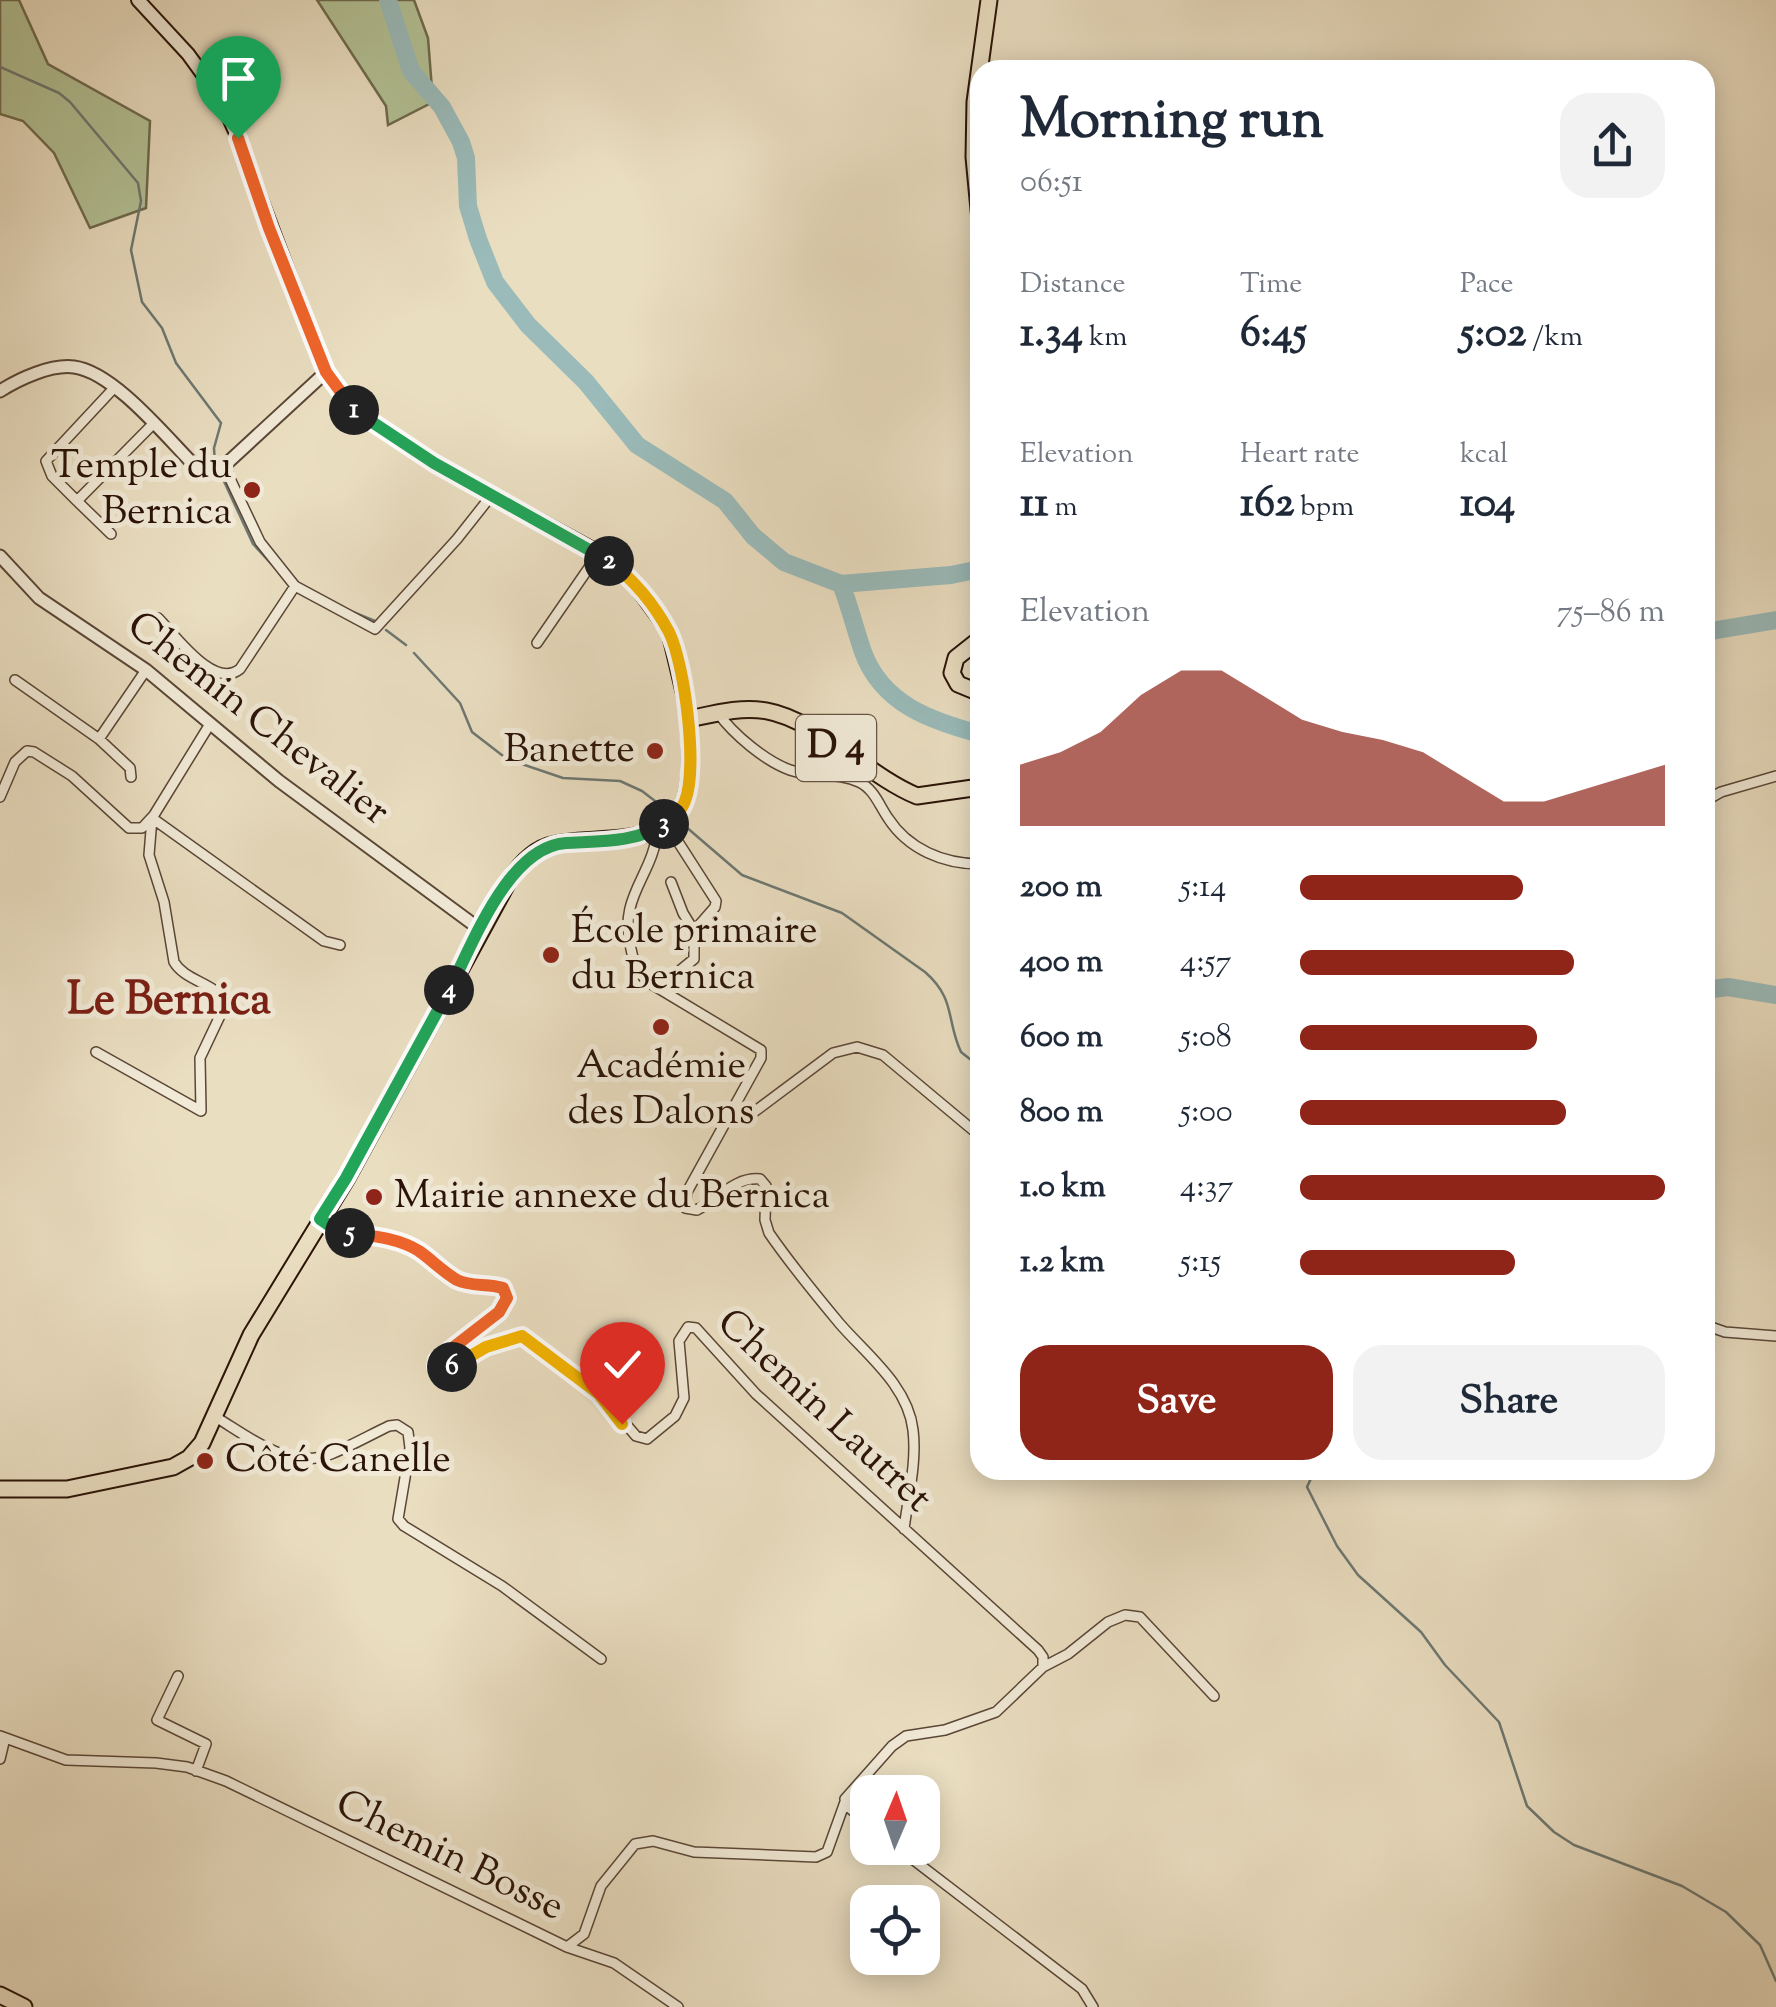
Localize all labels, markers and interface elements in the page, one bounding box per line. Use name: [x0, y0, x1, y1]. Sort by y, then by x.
pin: [196, 36, 281, 139]
icon: arrive: [211, 51, 266, 106]
text: Morning run: [1020, 83, 1324, 162]
button: share: [1560, 93, 1665, 198]
text: 06:51: [1020, 160, 1083, 206]
text: Distance: [1020, 265, 1126, 305]
text: Time: [1240, 265, 1302, 305]
text: Pace: [1460, 265, 1514, 305]
text: 1.34: [1020, 305, 1083, 365]
text: 6:45: [1240, 305, 1307, 365]
text: 5:02: [1460, 305, 1526, 365]
text: km: [1083, 318, 1127, 358]
text: /km: [1526, 318, 1583, 358]
pin: 1: [329, 385, 379, 435]
text: 1: [349, 390, 359, 430]
text: Elevation: [1020, 435, 1134, 475]
text: Heart rate: [1240, 435, 1360, 475]
text: kcal: [1460, 435, 1508, 475]
place label: Temple du Bernica: [51, 439, 232, 542]
text: 11: [1020, 475, 1049, 535]
text: 162: [1240, 475, 1294, 535]
text: 104: [1460, 475, 1515, 535]
marker: Temple du Bernica: [241, 479, 263, 501]
text: m: [1049, 488, 1078, 528]
text: bpm: [1294, 488, 1354, 528]
pin: 2: [584, 536, 634, 586]
text: 2: [602, 541, 616, 581]
text: Elevation: [1020, 590, 1150, 636]
text: 75–86 m: [1557, 590, 1665, 636]
street label: Chemin Chevalier: [114, 599, 400, 841]
road number: D 4: [796, 715, 876, 781]
place label: Banette: [504, 723, 635, 780]
marker: Banette: [644, 740, 666, 762]
pin: 3: [639, 799, 689, 849]
text: 3: [658, 804, 670, 844]
text: 200 m: [1020, 865, 1102, 911]
text: 5:14: [1180, 865, 1226, 911]
place label: École primaire du Bernica: [571, 904, 818, 1007]
text: 400 m: [1020, 940, 1103, 986]
text: 4:57: [1180, 940, 1231, 986]
marker: École primaire du Bernica: [540, 944, 562, 966]
pin: 4: [424, 965, 474, 1015]
district label: Le Bernica: [67, 970, 271, 1035]
text: 4: [442, 970, 456, 1010]
text: 600 m: [1020, 1015, 1103, 1061]
text: 5:08: [1180, 1015, 1232, 1061]
marker: Académie des Dalons: [650, 1016, 672, 1038]
place label: Académie des Dalons: [567, 1039, 755, 1142]
text: 800 m: [1020, 1090, 1103, 1136]
text: 5:00: [1180, 1090, 1233, 1136]
text: 1.0 km: [1020, 1165, 1106, 1211]
text: 4:37: [1180, 1165, 1233, 1211]
place label: Mairie annexe du Bernica: [394, 1169, 830, 1226]
marker: Mairie annexe du Bernica: [363, 1186, 385, 1208]
pin: 5: [325, 1208, 375, 1258]
text: 5: [345, 1213, 355, 1253]
text: 1.2 km: [1020, 1240, 1105, 1286]
text: 5:15: [1180, 1240, 1221, 1286]
street label: Chemin Lautret: [702, 1297, 944, 1527]
pin: [580, 1322, 665, 1425]
icon: check: [595, 1337, 650, 1392]
pin: 6: [427, 1342, 477, 1392]
button: Save: [1020, 1345, 1333, 1460]
button: Share: [1353, 1345, 1665, 1460]
text: 6: [445, 1347, 459, 1387]
place label: Côté Canelle: [225, 1433, 451, 1490]
marker: Côté Canelle: [194, 1450, 216, 1472]
north arrow: [850, 1775, 940, 1865]
map controls: [850, 1775, 940, 1975]
street label: Chemin Bosse: [325, 1777, 573, 1937]
button: locate: [850, 1885, 940, 1975]

